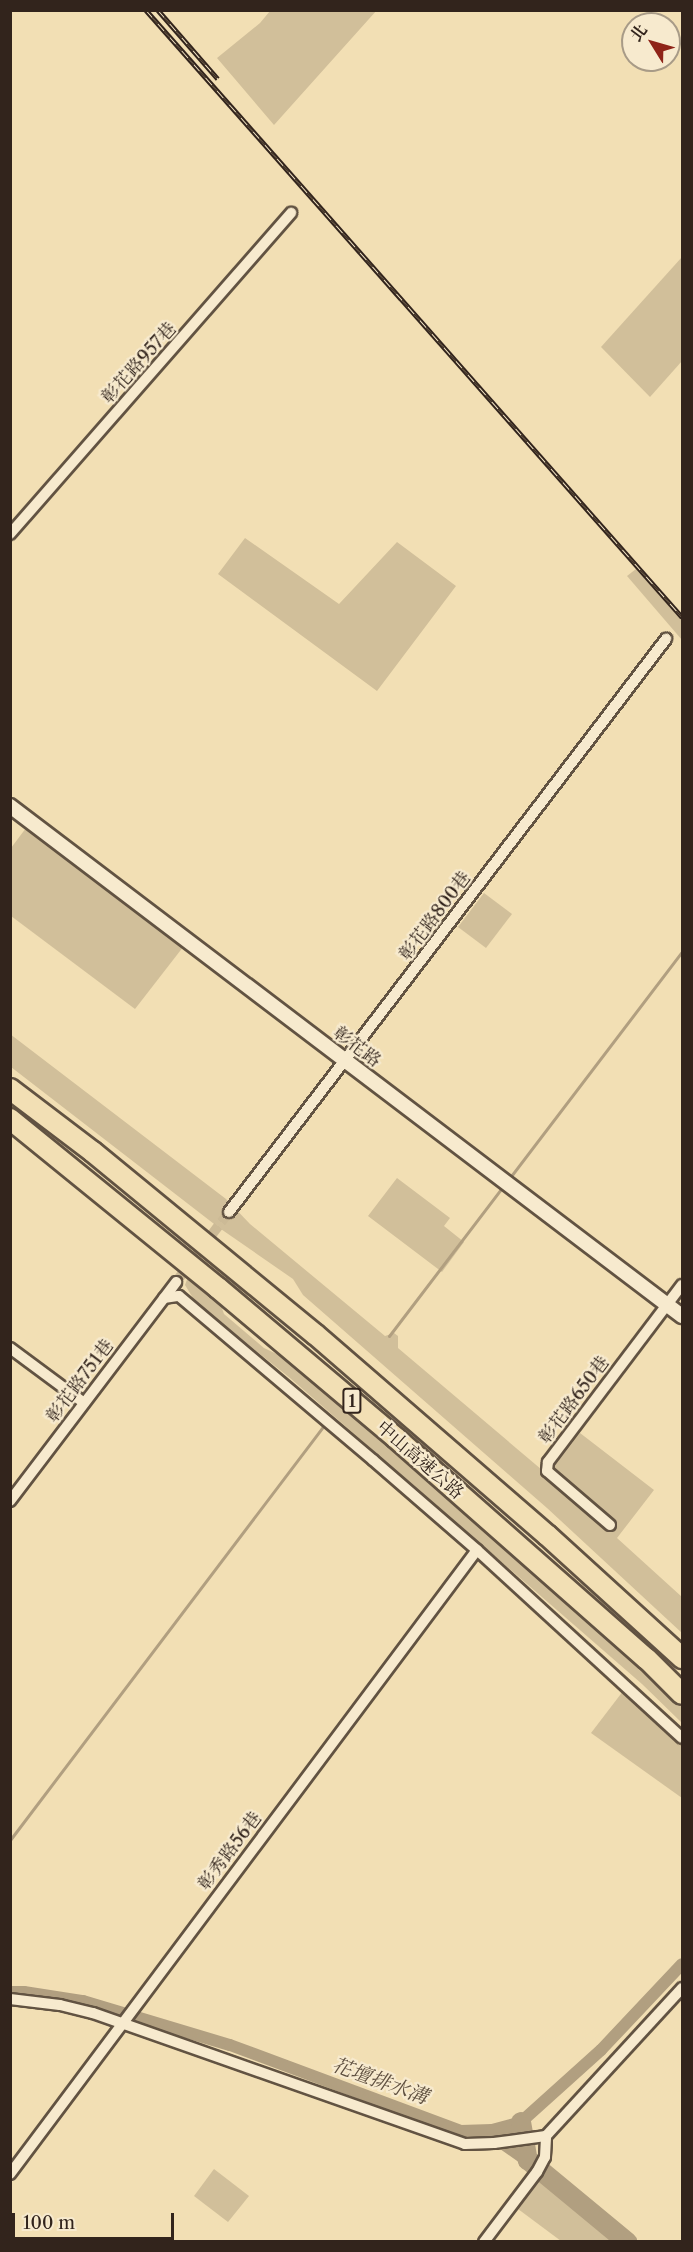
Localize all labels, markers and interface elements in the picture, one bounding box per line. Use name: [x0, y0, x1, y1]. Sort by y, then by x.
north arrow: [621, 12, 681, 72]
text: 北: [625, 20, 651, 45]
street label: 彰花路957巷: [97, 318, 181, 408]
street label: 彰花路800巷: [395, 867, 475, 965]
street label: 彰花路: [329, 1022, 385, 1072]
street label: 彰花路751巷: [42, 1335, 118, 1427]
street label: 彰花路650巷: [534, 1352, 614, 1448]
road number: 1: [342, 1388, 362, 1414]
street label: 中山高速公路: [372, 1416, 468, 1504]
street label: 彰秀路56巷: [194, 1808, 266, 1894]
water label: 花壇排水溝: [329, 2053, 431, 2109]
scale bar: [15, 2201, 177, 2239]
text: 100 m: [23, 2212, 75, 2234]

